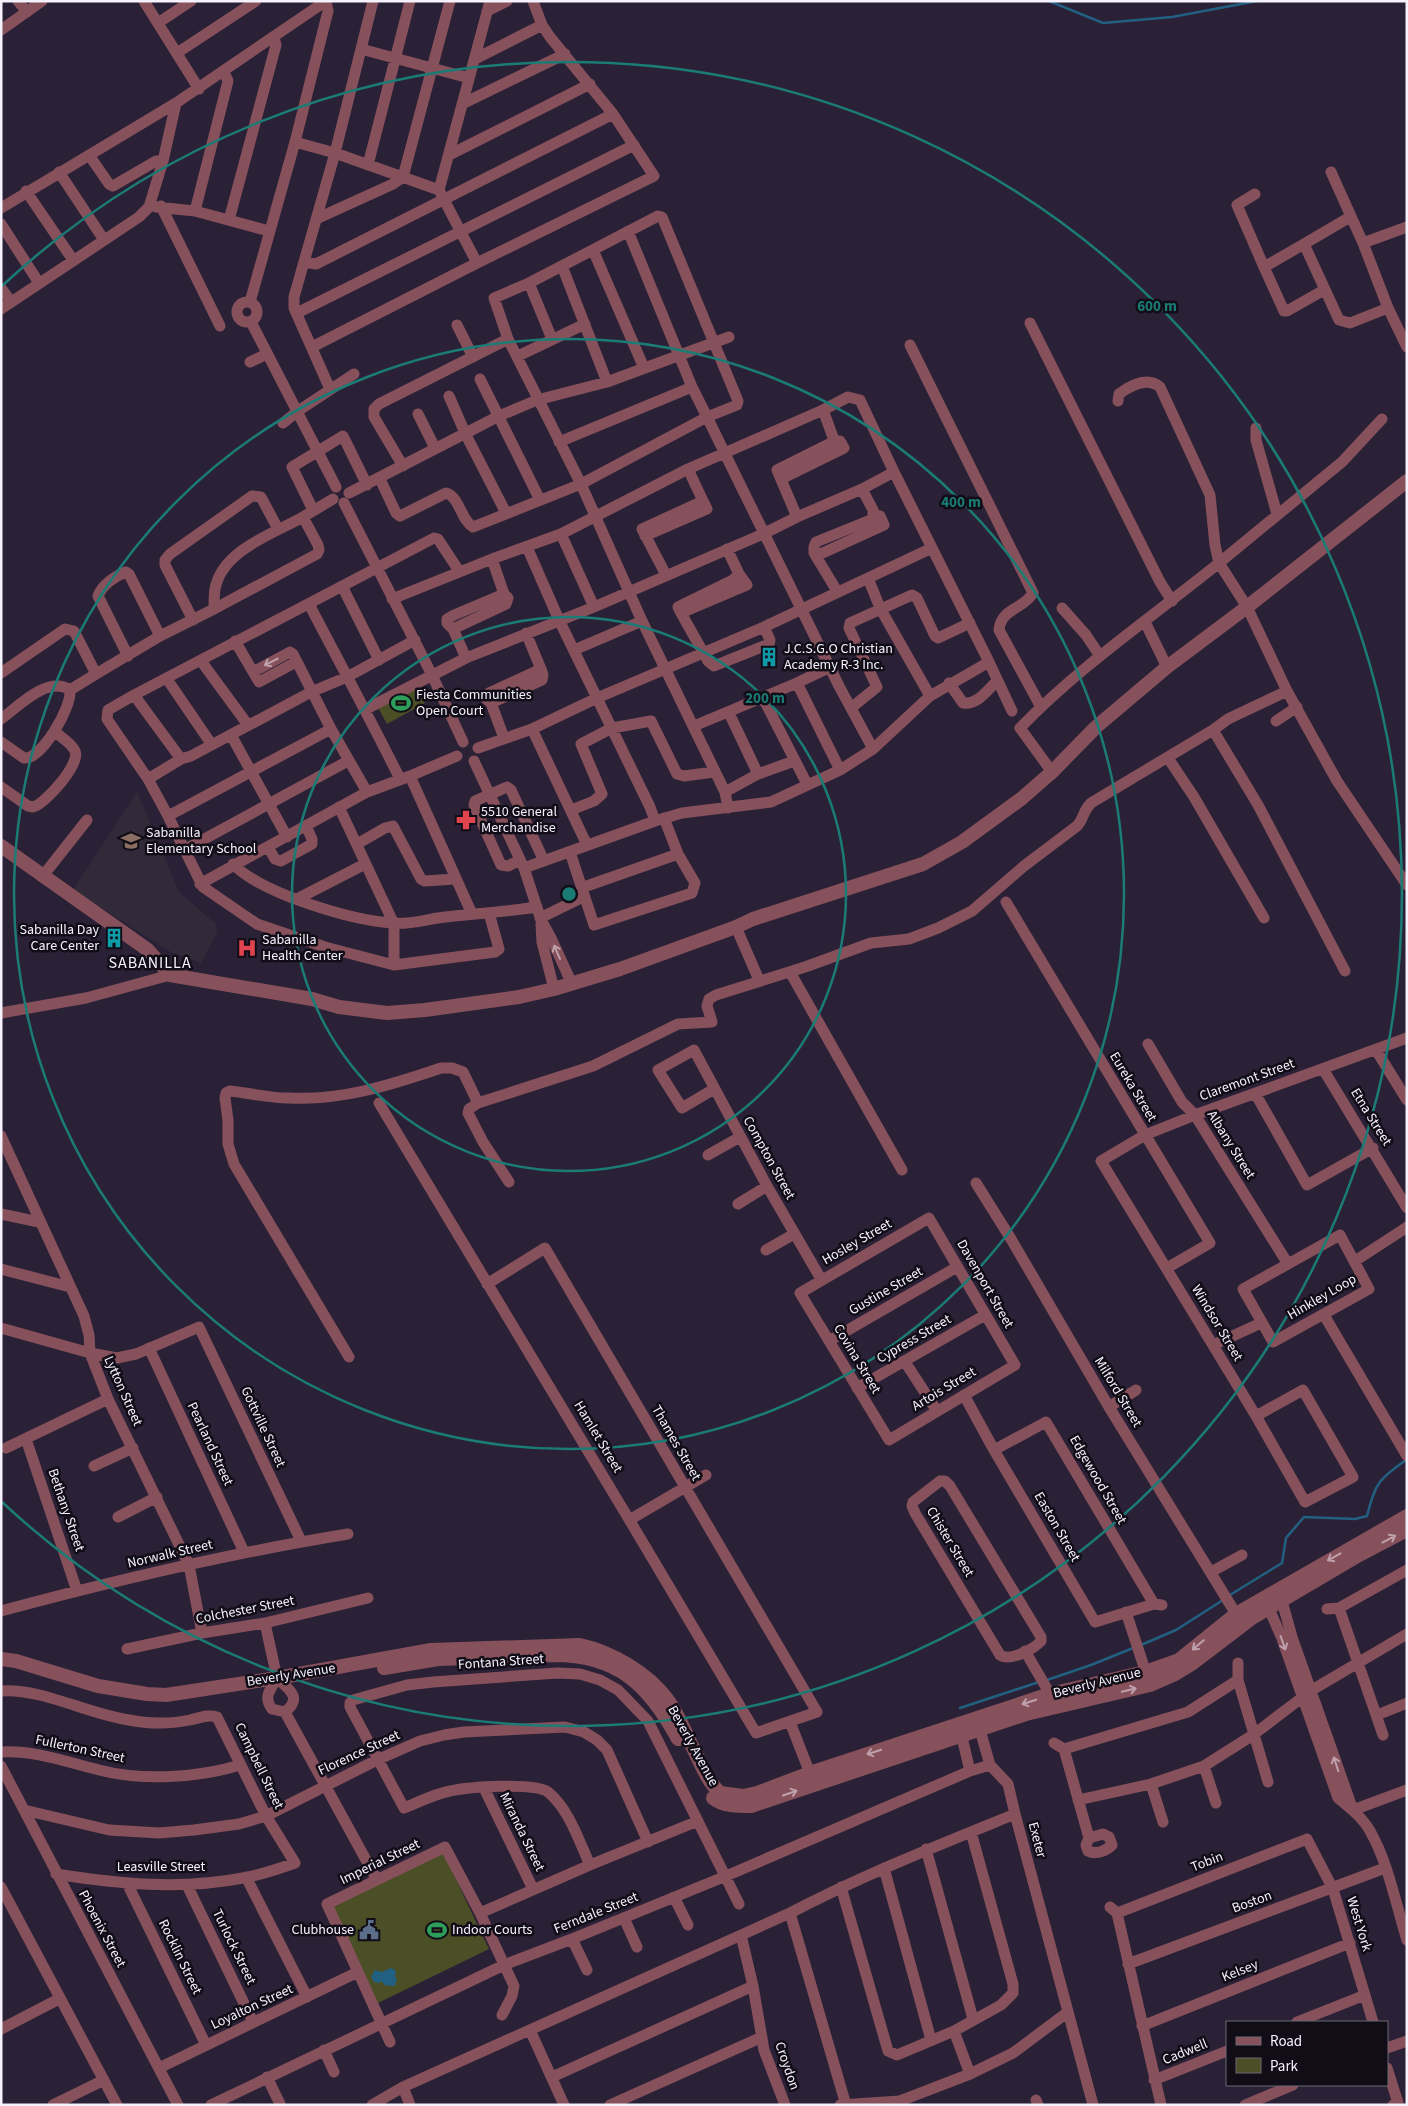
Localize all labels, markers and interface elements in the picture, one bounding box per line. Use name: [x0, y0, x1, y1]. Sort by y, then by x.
text: 600 m: [1137, 296, 1177, 317]
text: 400 m: [941, 492, 981, 513]
place label: J.C.S.G.O Christian Academy R-3 Inc.: [784, 639, 893, 675]
building icon: J.C.S.G.O Christian Academy R-3 Inc.: [758, 646, 780, 668]
one-way arrow: [264, 657, 279, 667]
place label: Fiesta Communities Open Court: [416, 685, 532, 721]
text: 200 m: [745, 688, 785, 709]
sports icon: Fiesta Communities Open Court: [390, 692, 412, 714]
place label: 5510 General Merchandise: [481, 802, 557, 838]
pharmacy icon: 5510 General Merchandise: [455, 809, 477, 831]
place label: Sabanilla Elementary School: [146, 823, 257, 859]
school or university icon: Sabanilla Elementary School: [120, 830, 142, 852]
centre of rings: [560, 885, 578, 903]
place label: Sabanilla Day Care Center: [20, 920, 99, 956]
building icon: Sabanilla Day Care Center: [103, 927, 125, 949]
place label: Sabanilla Health Center: [262, 930, 343, 966]
hospital icon: Sabanilla Health Center: [236, 937, 258, 959]
one-way arrow: [552, 944, 562, 959]
district label: SABANILLA: [108, 952, 192, 974]
street label: Eureka Street: [1104, 1048, 1162, 1126]
street label: Claremont Street: [1197, 1053, 1298, 1106]
street label: Etna Street: [1345, 1084, 1397, 1150]
street label: Albany Street: [1202, 1107, 1260, 1184]
street label: Compton Street: [738, 1113, 800, 1203]
street label: Hosley Street: [818, 1214, 896, 1270]
street label: Davenport Street: [951, 1236, 1019, 1332]
street label: Gustine Street: [845, 1262, 927, 1320]
street label: Hinkley Loop: [1284, 1269, 1360, 1325]
street label: Windsor Street: [1186, 1281, 1248, 1365]
street label: Cypress Street: [873, 1309, 955, 1369]
street label: Covina Street: [828, 1320, 886, 1398]
street label: Lytton Street: [99, 1353, 147, 1430]
street label: Milford Street: [1089, 1353, 1147, 1431]
street label: Artois Street: [908, 1362, 980, 1416]
street label: Gottville Street: [236, 1383, 291, 1471]
street label: Hamlet Street: [569, 1397, 628, 1477]
street label: Pearland Street: [182, 1399, 238, 1489]
street label: Thames Street: [646, 1401, 706, 1485]
street label: Edgewood Street: [1064, 1432, 1132, 1528]
street label: Bethany Street: [42, 1466, 90, 1554]
street label: Easton Street: [1029, 1488, 1085, 1566]
street label: Chister Street: [921, 1503, 979, 1581]
street label: Norwalk Street: [125, 1534, 215, 1574]
one-way arrow: [1382, 1534, 1397, 1544]
one-way arrow: [1327, 1553, 1342, 1562]
street label: Colchester Street: [194, 1591, 296, 1629]
one-way arrow: [1279, 1634, 1288, 1650]
one-way arrow: [1191, 1639, 1204, 1650]
street label: Fontana Street: [457, 1649, 545, 1675]
street label: Beverly Avenue: [245, 1658, 337, 1692]
street label: Beverly Avenue: [1051, 1662, 1143, 1704]
one-way arrow: [1121, 1685, 1137, 1694]
one-way arrow: [1021, 1697, 1037, 1707]
street label: Beverly Avenue: [663, 1702, 723, 1790]
street label: Campbell Street: [229, 1719, 289, 1813]
street label: Florence Street: [315, 1725, 403, 1781]
street label: Fullerton Street: [33, 1730, 127, 1768]
one-way arrow: [867, 1748, 883, 1757]
one-way arrow: [1331, 1757, 1340, 1772]
one-way arrow: [781, 1788, 797, 1797]
street label: Miranda Street: [494, 1789, 550, 1875]
street label: Exeter: [1023, 1820, 1051, 1860]
street label: Imperial Street: [337, 1834, 424, 1890]
street label: Tobin: [1188, 1847, 1226, 1877]
street label: Leasville Street: [117, 1857, 205, 1877]
street label: Boston: [1229, 1886, 1275, 1918]
street label: Phoenix Street: [73, 1887, 131, 1972]
street label: Ferndale Street: [551, 1887, 641, 1939]
street label: West York: [1341, 1894, 1377, 1954]
street label: Turlock Street: [207, 1906, 261, 1988]
street label: Rocklin Street: [153, 1916, 207, 1998]
public building icon: Clubhouse: [358, 1919, 380, 1941]
sports icon: Indoor Courts: [426, 1919, 448, 1941]
place label: Clubhouse: [291, 1920, 354, 1940]
place label: Indoor Courts: [452, 1920, 533, 1940]
street label: Kelsey: [1219, 1954, 1262, 1987]
street label: Loyalton Street: [208, 1979, 297, 2035]
legend: [1226, 2021, 1388, 2086]
text: Road: [1270, 2031, 1302, 2052]
street label: Cadwell: [1160, 2034, 1211, 2070]
street label: Croydon: [769, 2039, 805, 2093]
text: Park: [1270, 2056, 1299, 2077]

